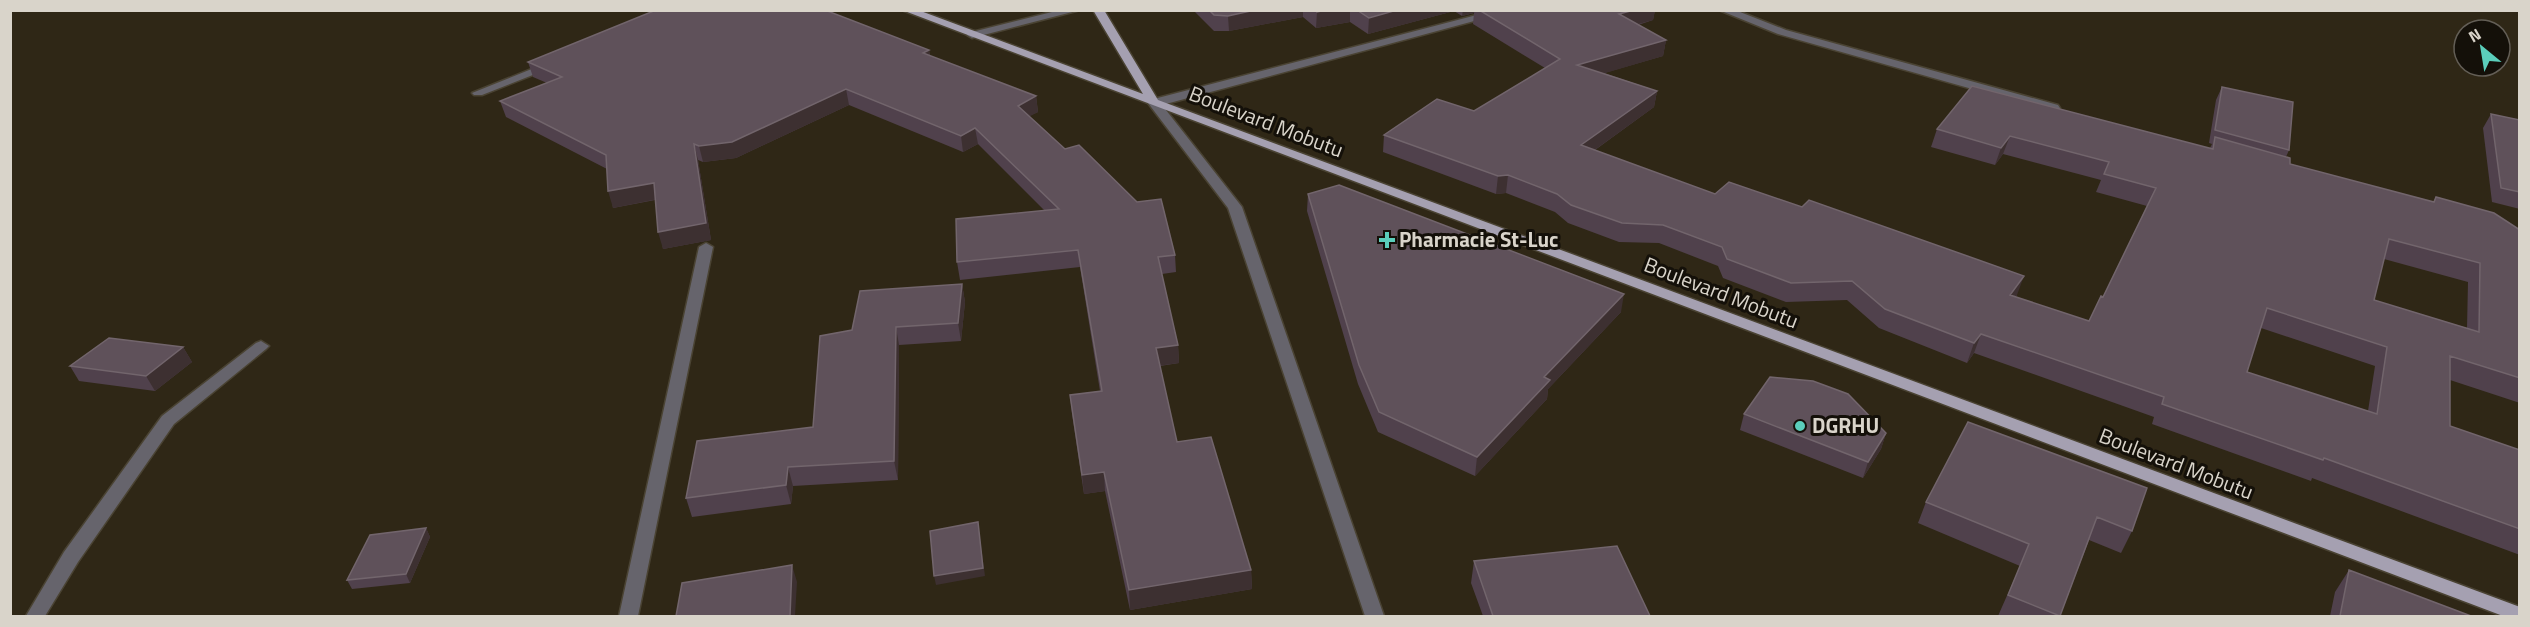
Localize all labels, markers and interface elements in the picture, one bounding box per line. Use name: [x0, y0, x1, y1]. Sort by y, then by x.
north arrow: [2452, 18, 2512, 78]
text: N: [2464, 22, 2485, 48]
street label: Boulevard Mobutu: [1185, 77, 1348, 165]
place label: Pharmacie St-Luc: [1399, 223, 1558, 255]
marker: Pharmacie St-Luc: [1380, 233, 1394, 247]
street label: Boulevard Mobutu: [1640, 248, 1803, 336]
place label: DGRHU: [1812, 409, 1879, 441]
marker: DGRHU: [1793, 419, 1807, 433]
street label: Boulevard Mobutu: [2095, 419, 2258, 507]

